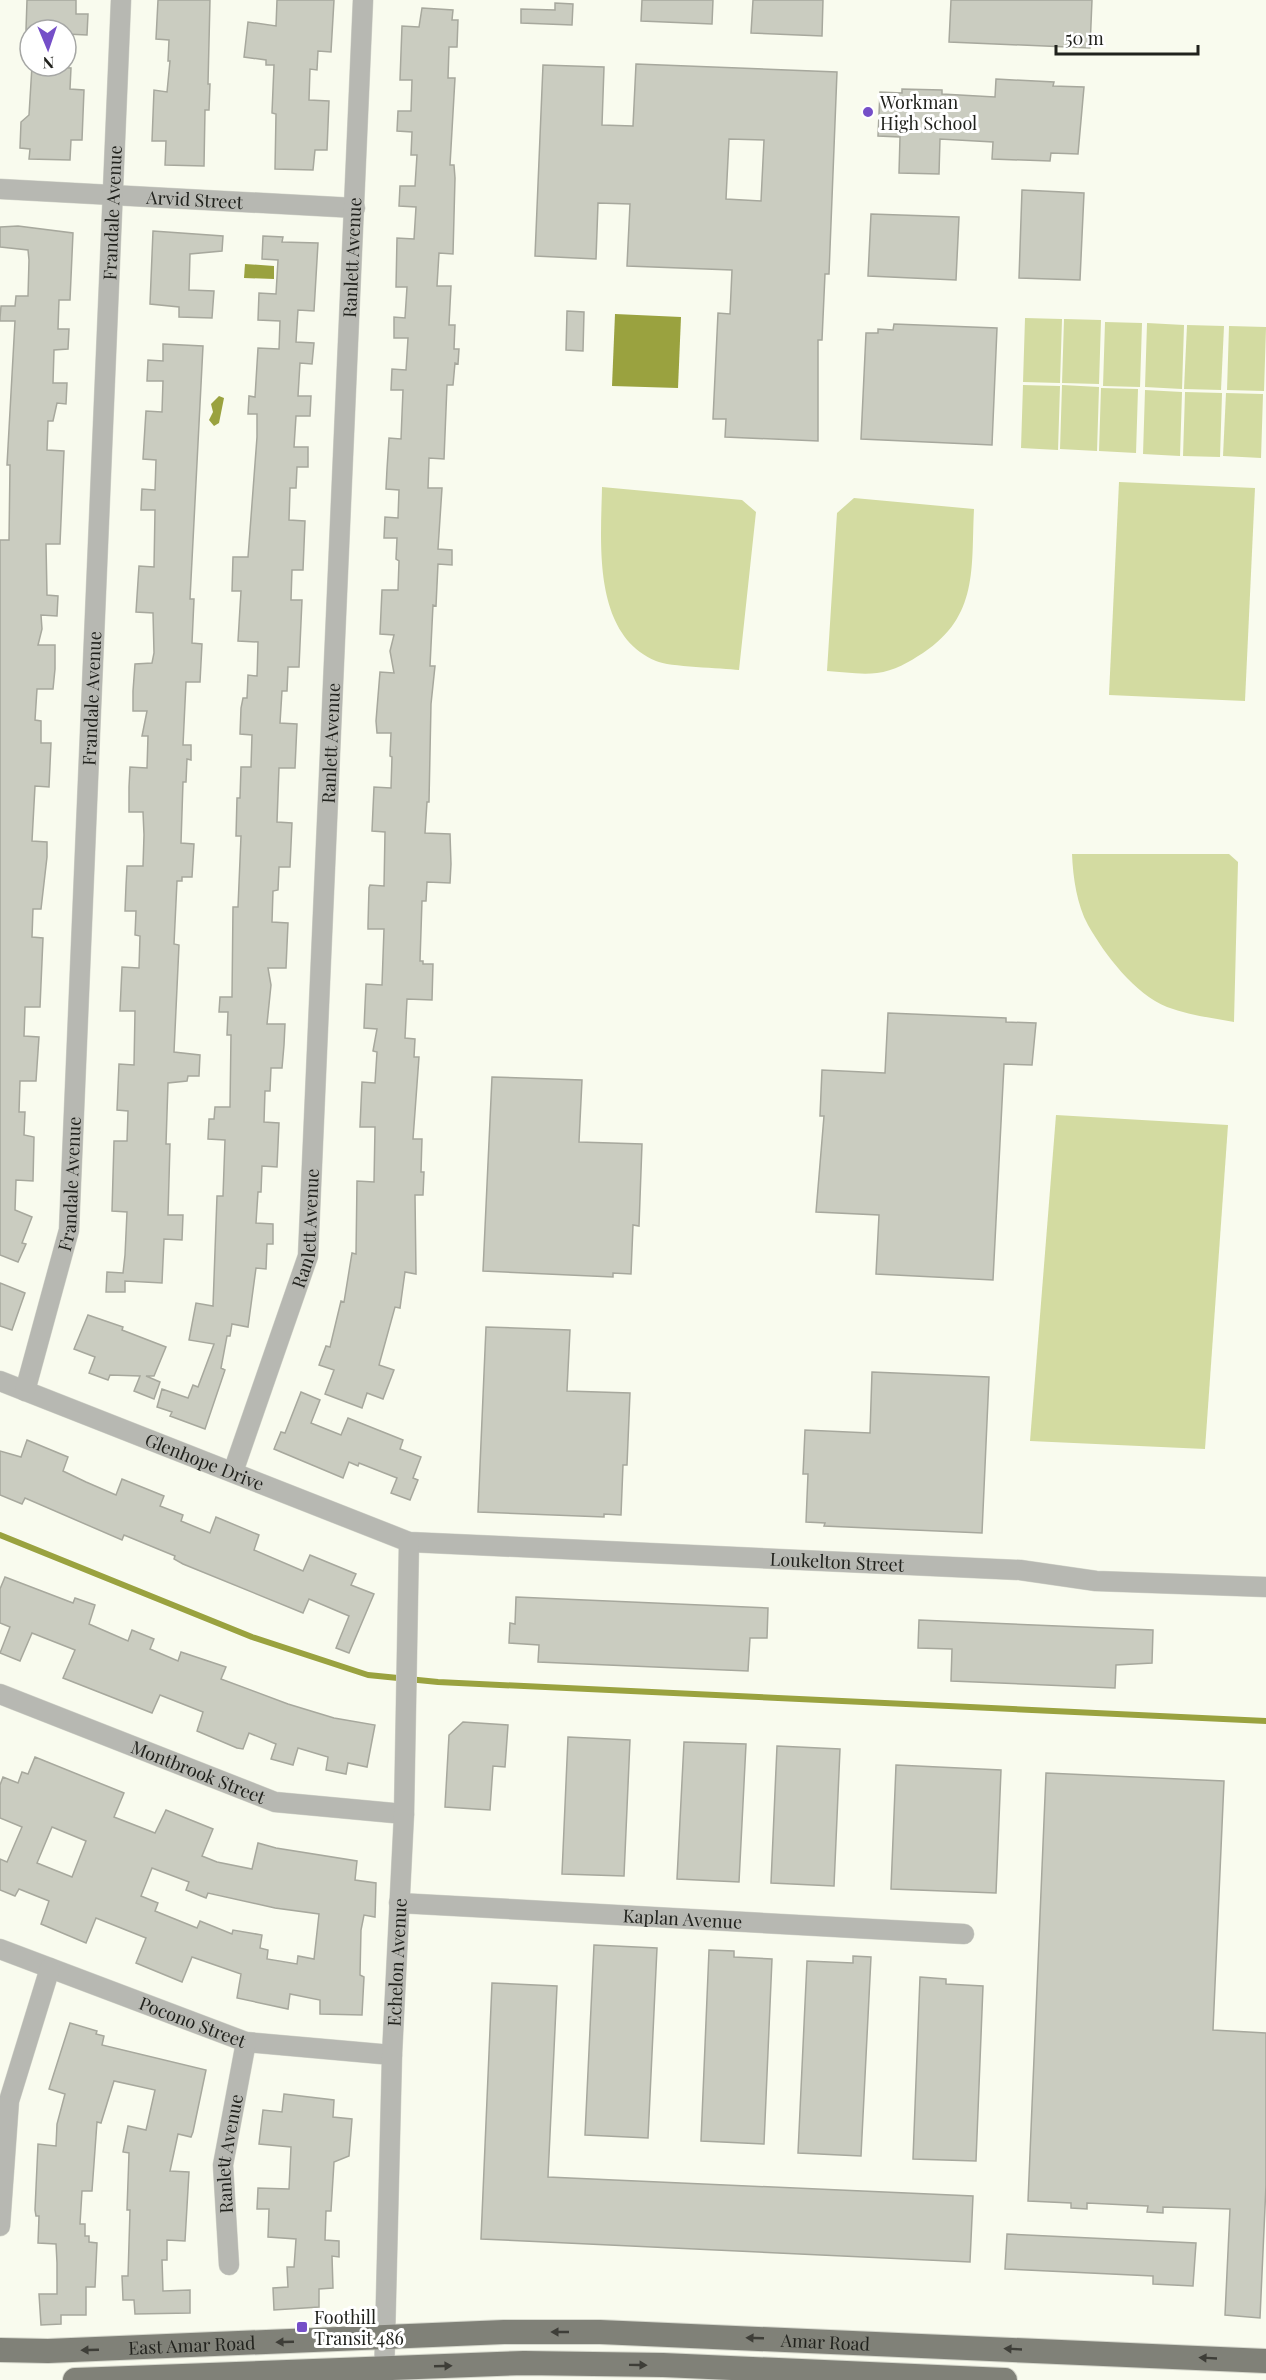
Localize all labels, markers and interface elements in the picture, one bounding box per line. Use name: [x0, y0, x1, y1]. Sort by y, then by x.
north arrow: [18, 18, 78, 78]
scale bar: [1056, 18, 1198, 56]
text: 50 m: [1065, 26, 1104, 50]
text: N: [42, 53, 55, 74]
place label: Workman High School: [879, 90, 977, 135]
marker: Workman High School: [861, 105, 875, 119]
street label: Frandale Avenue: [97, 145, 127, 281]
street label: Arvid Street: [145, 185, 244, 214]
street label: Ranlett Avenue: [337, 197, 366, 318]
street label: Frandale Avenue: [77, 631, 106, 766]
street label: Ranlett Avenue: [316, 682, 345, 804]
street label: Frandale Avenue: [52, 1116, 86, 1254]
street label: Ranlett Avenue: [286, 1168, 324, 1291]
street label: Glenhope Drive: [142, 1427, 268, 1496]
street label: Loukelton Street: [769, 1547, 905, 1577]
street label: Montbrook Street: [128, 1735, 269, 1809]
street label: Echelon Avenue: [381, 1898, 412, 2027]
street label: Kaplan Avenue: [622, 1903, 743, 1934]
street label: Pocono Street: [136, 1991, 250, 2053]
street label: Ranlett Avenue: [211, 2092, 248, 2214]
place label: Foothill Transit 486: [314, 2305, 404, 2350]
marker: Foothill Transit 486: [295, 2320, 309, 2334]
one-way arrow: [551, 2327, 570, 2337]
street label: Amar Road: [779, 2328, 871, 2356]
street label: East Amar Road: [128, 2330, 257, 2360]
one-way arrow: [745, 2334, 764, 2343]
one-way arrow: [275, 2338, 294, 2347]
one-way arrow: [80, 2345, 99, 2354]
one-way arrow: [1003, 2345, 1022, 2354]
one-way arrow: [1198, 2354, 1217, 2363]
one-way arrow: [628, 2360, 647, 2369]
one-way arrow: [433, 2361, 452, 2371]

